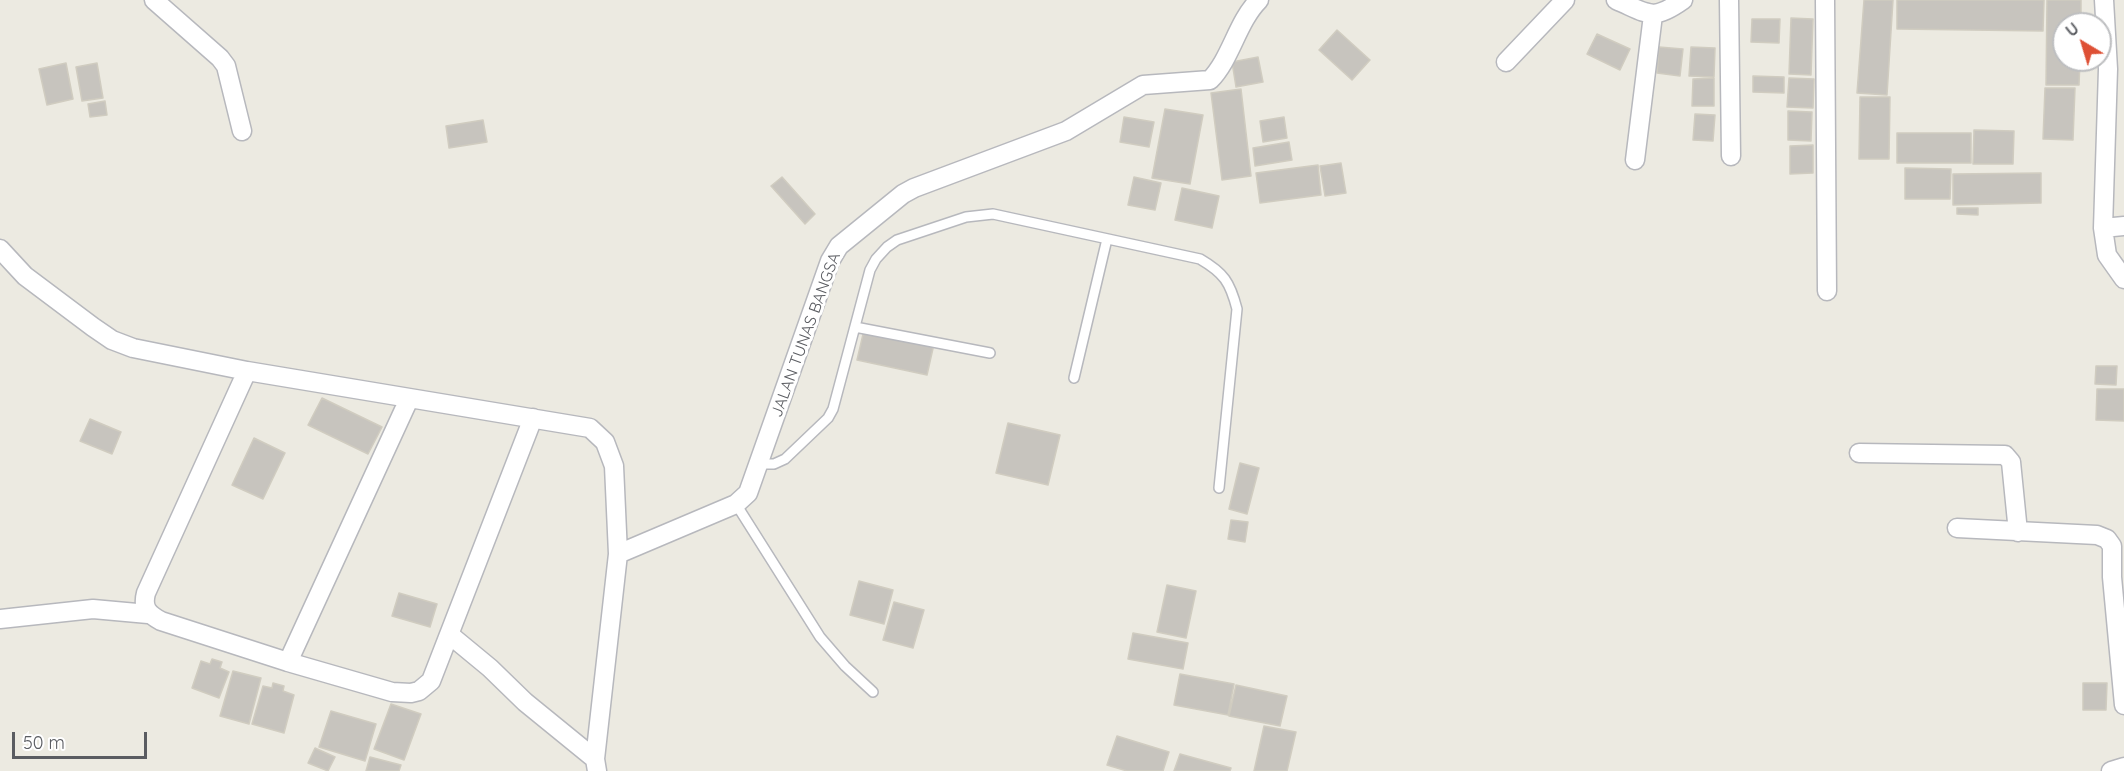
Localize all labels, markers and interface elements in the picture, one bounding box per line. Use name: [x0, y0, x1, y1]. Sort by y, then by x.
north arrow: [2052, 12, 2112, 72]
text: U: [2062, 18, 2083, 41]
street label: JALAN TUNAS BANGSA: [767, 250, 845, 420]
scale bar: [15, 720, 150, 758]
text: 50 m: [23, 731, 65, 754]

